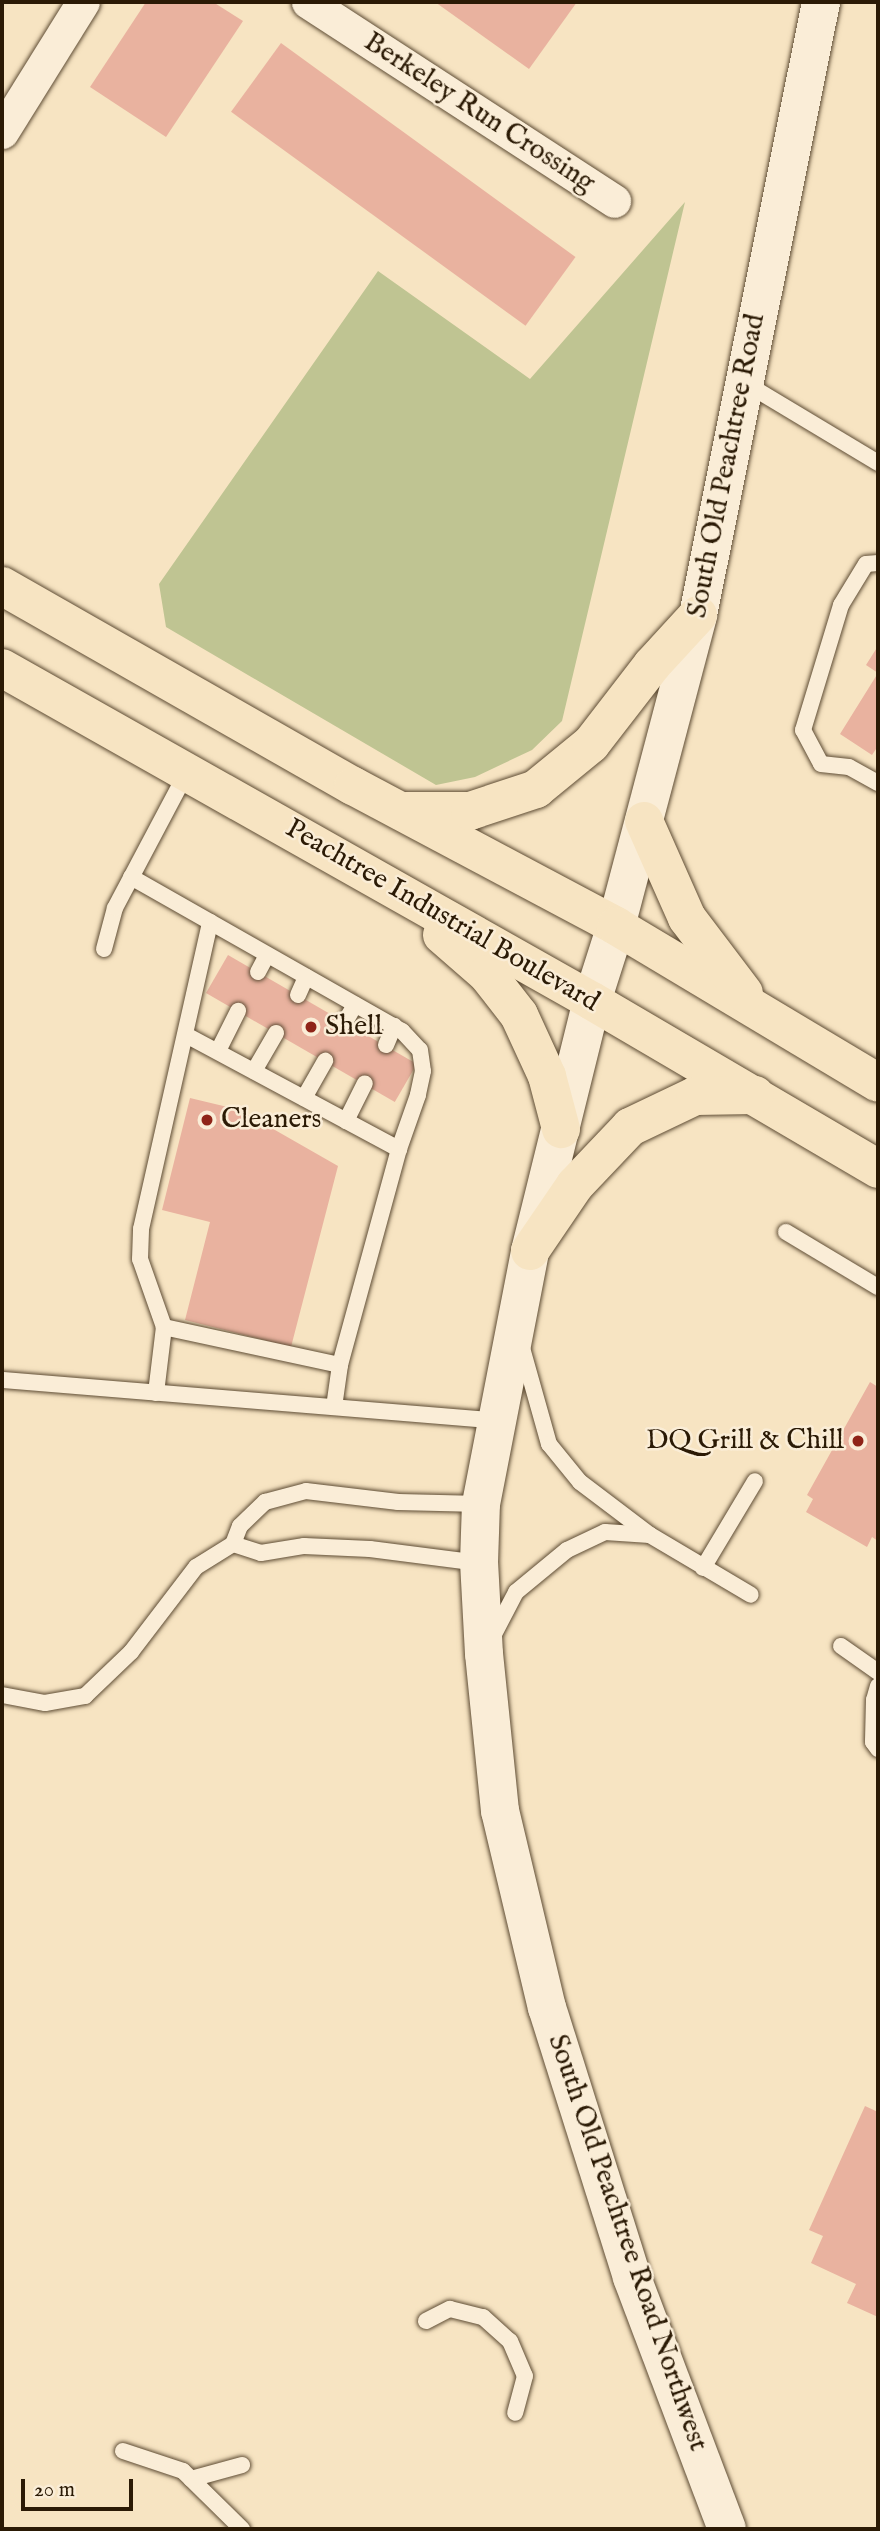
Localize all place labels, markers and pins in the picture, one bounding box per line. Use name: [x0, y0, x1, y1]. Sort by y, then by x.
place label: Shell: [325, 1010, 382, 1044]
marker: Shell: [303, 1019, 319, 1035]
place label: Cleaners: [221, 1103, 321, 1137]
marker: Cleaners: [199, 1112, 215, 1128]
place label: DQ Grill & Chill: [646, 1424, 844, 1458]
marker: DQ Grill & Chill: [850, 1433, 866, 1449]

